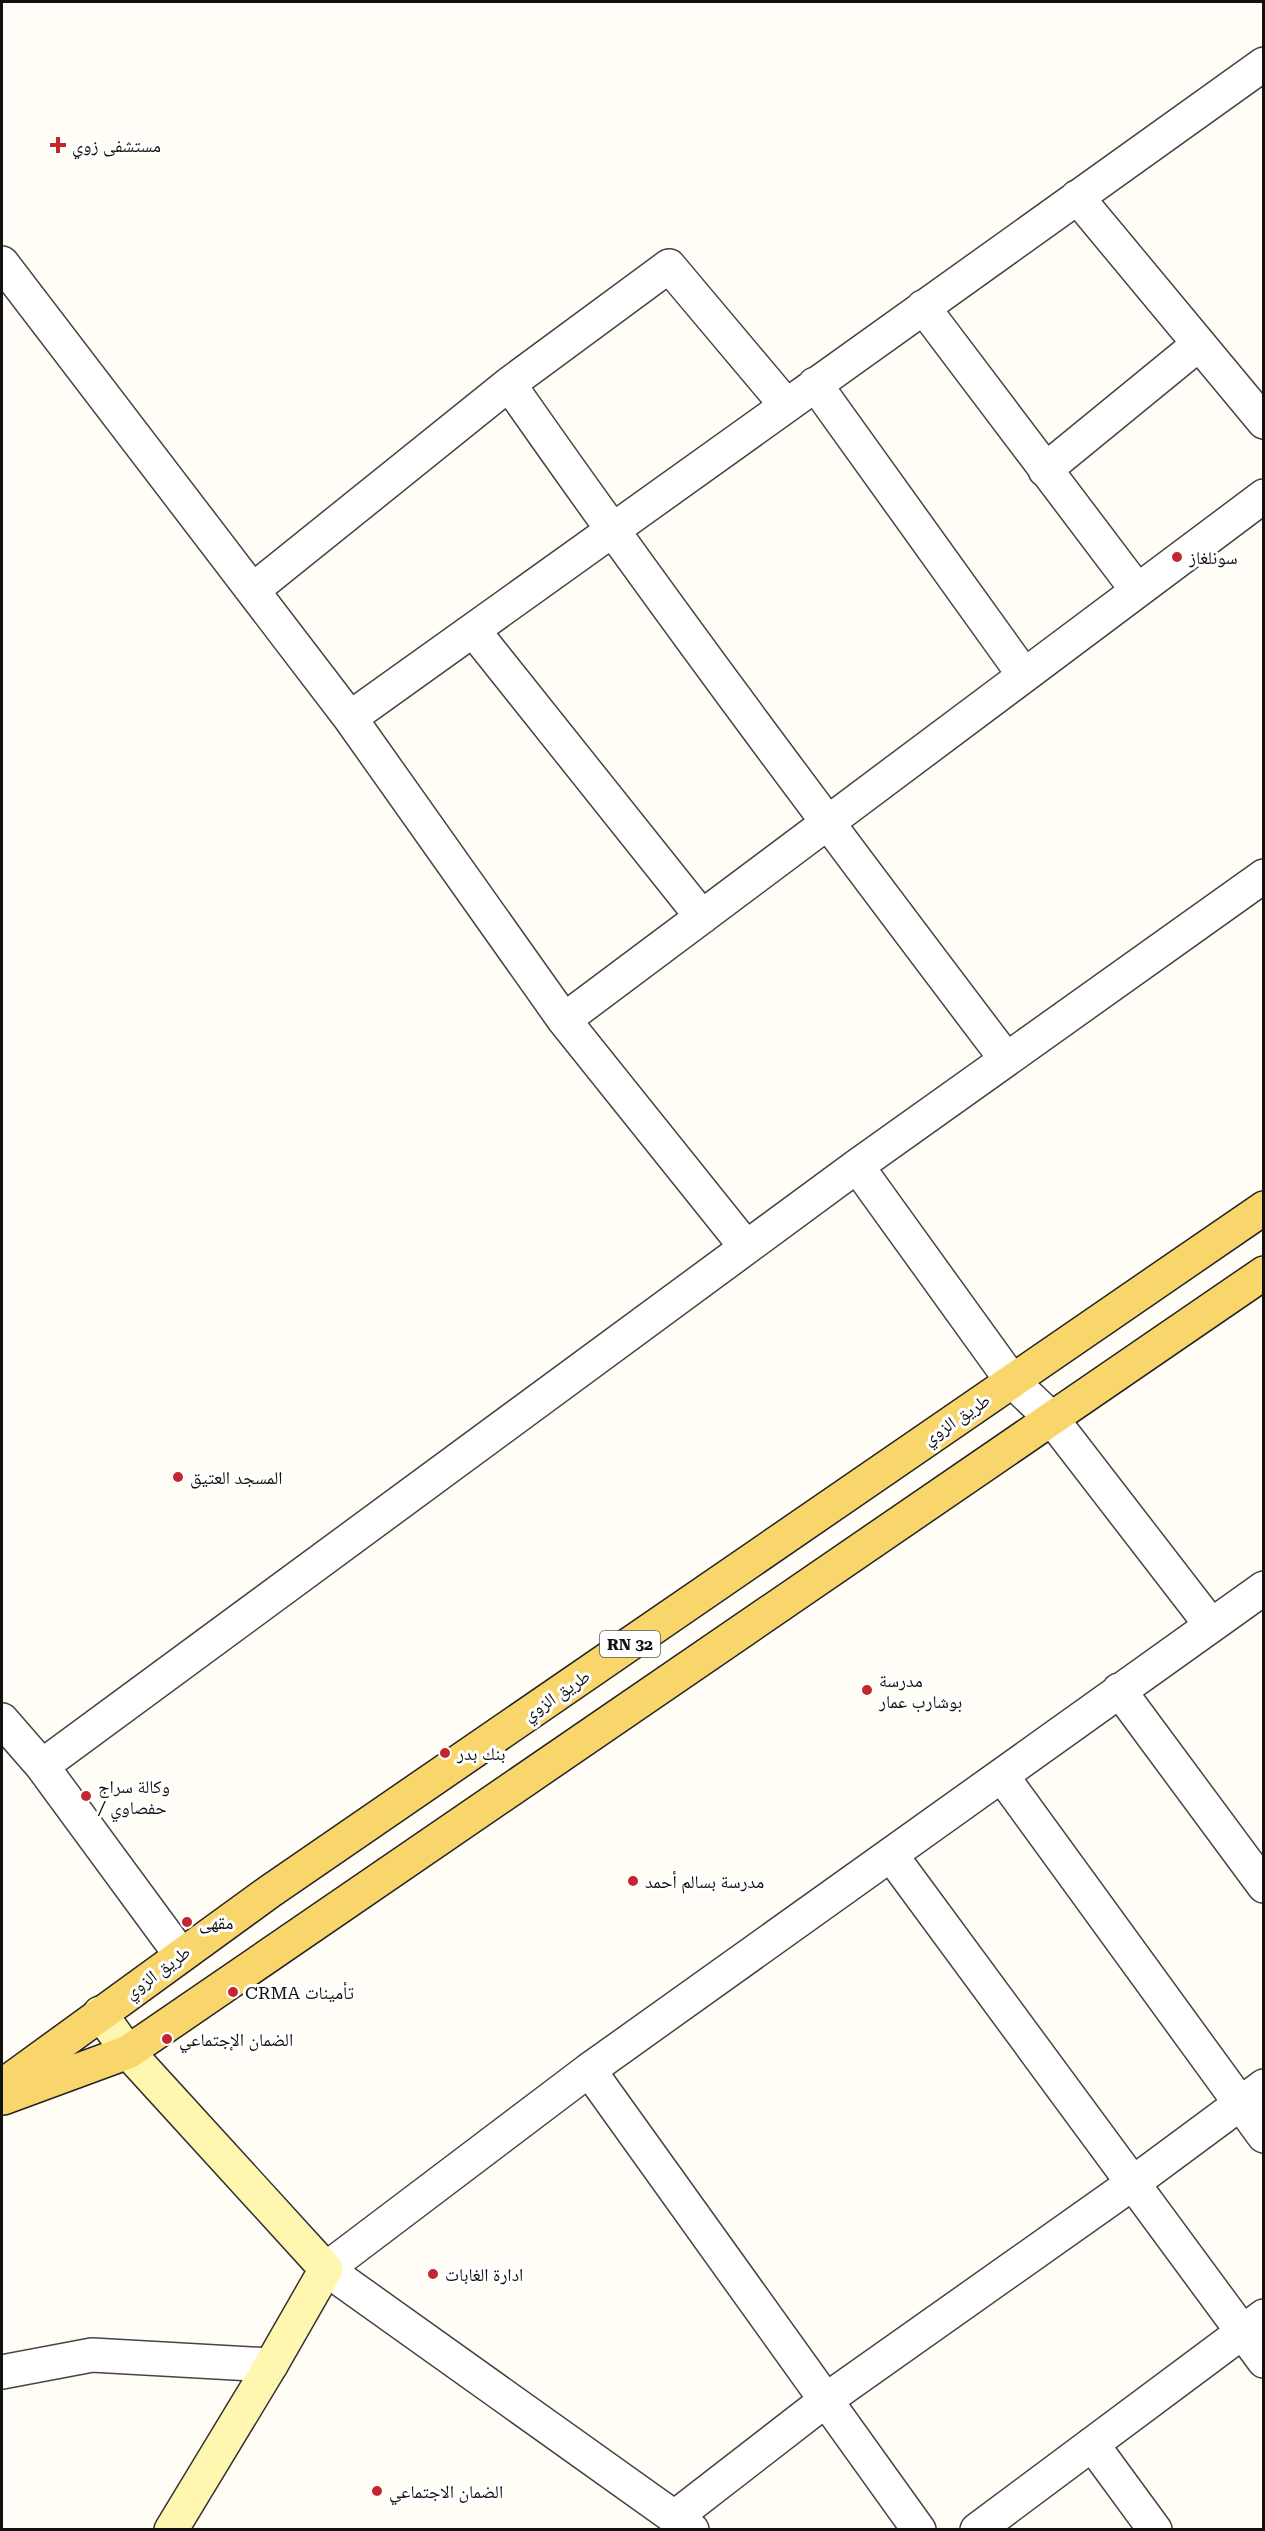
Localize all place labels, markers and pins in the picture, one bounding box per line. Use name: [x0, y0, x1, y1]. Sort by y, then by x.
place label: مستشفى زوي: [72, 135, 161, 160]
marker: مستشفى زوي: [49, 136, 67, 154]
place label: سونلغاز: [1188, 547, 1238, 568]
marker: سونلغاز: [1170, 550, 1184, 564]
place label: المسجد العتيق: [190, 1467, 283, 1489]
marker: المسجد العتيق: [171, 1470, 185, 1484]
place label: مدرسة بوشارب عمار: [878, 1670, 962, 1712]
marker: مدرسة بوشارب عمار: [860, 1683, 874, 1697]
place label: بنك بدر: [456, 1743, 505, 1764]
marker: بنك بدر: [438, 1746, 452, 1760]
place label: وكالة سراج / حفصاوي: [97, 1776, 170, 1822]
marker: وكالة سراج / حفصاوي: [79, 1789, 93, 1803]
place label: مدرسة بسالم أحمد: [645, 1871, 764, 1894]
marker: مدرسة بسالم أحمد: [626, 1874, 640, 1888]
place label: مقهى: [199, 1912, 233, 1934]
marker: مقهى: [180, 1915, 194, 1929]
place label: CRMA تأمينات: [245, 1982, 354, 2003]
marker: CRMA تأمينات: [226, 1985, 240, 1999]
place label: الضمان الإجتماعي: [179, 2029, 293, 2054]
marker: الضمان الإجتماعي: [160, 2032, 174, 2046]
place label: ادارة الغابات: [445, 2264, 523, 2285]
marker: ادارة الغابات: [426, 2267, 440, 2281]
place label: الضمان الاجتماعي: [389, 2481, 503, 2506]
marker: الضمان الاجتماعي: [370, 2484, 384, 2498]

